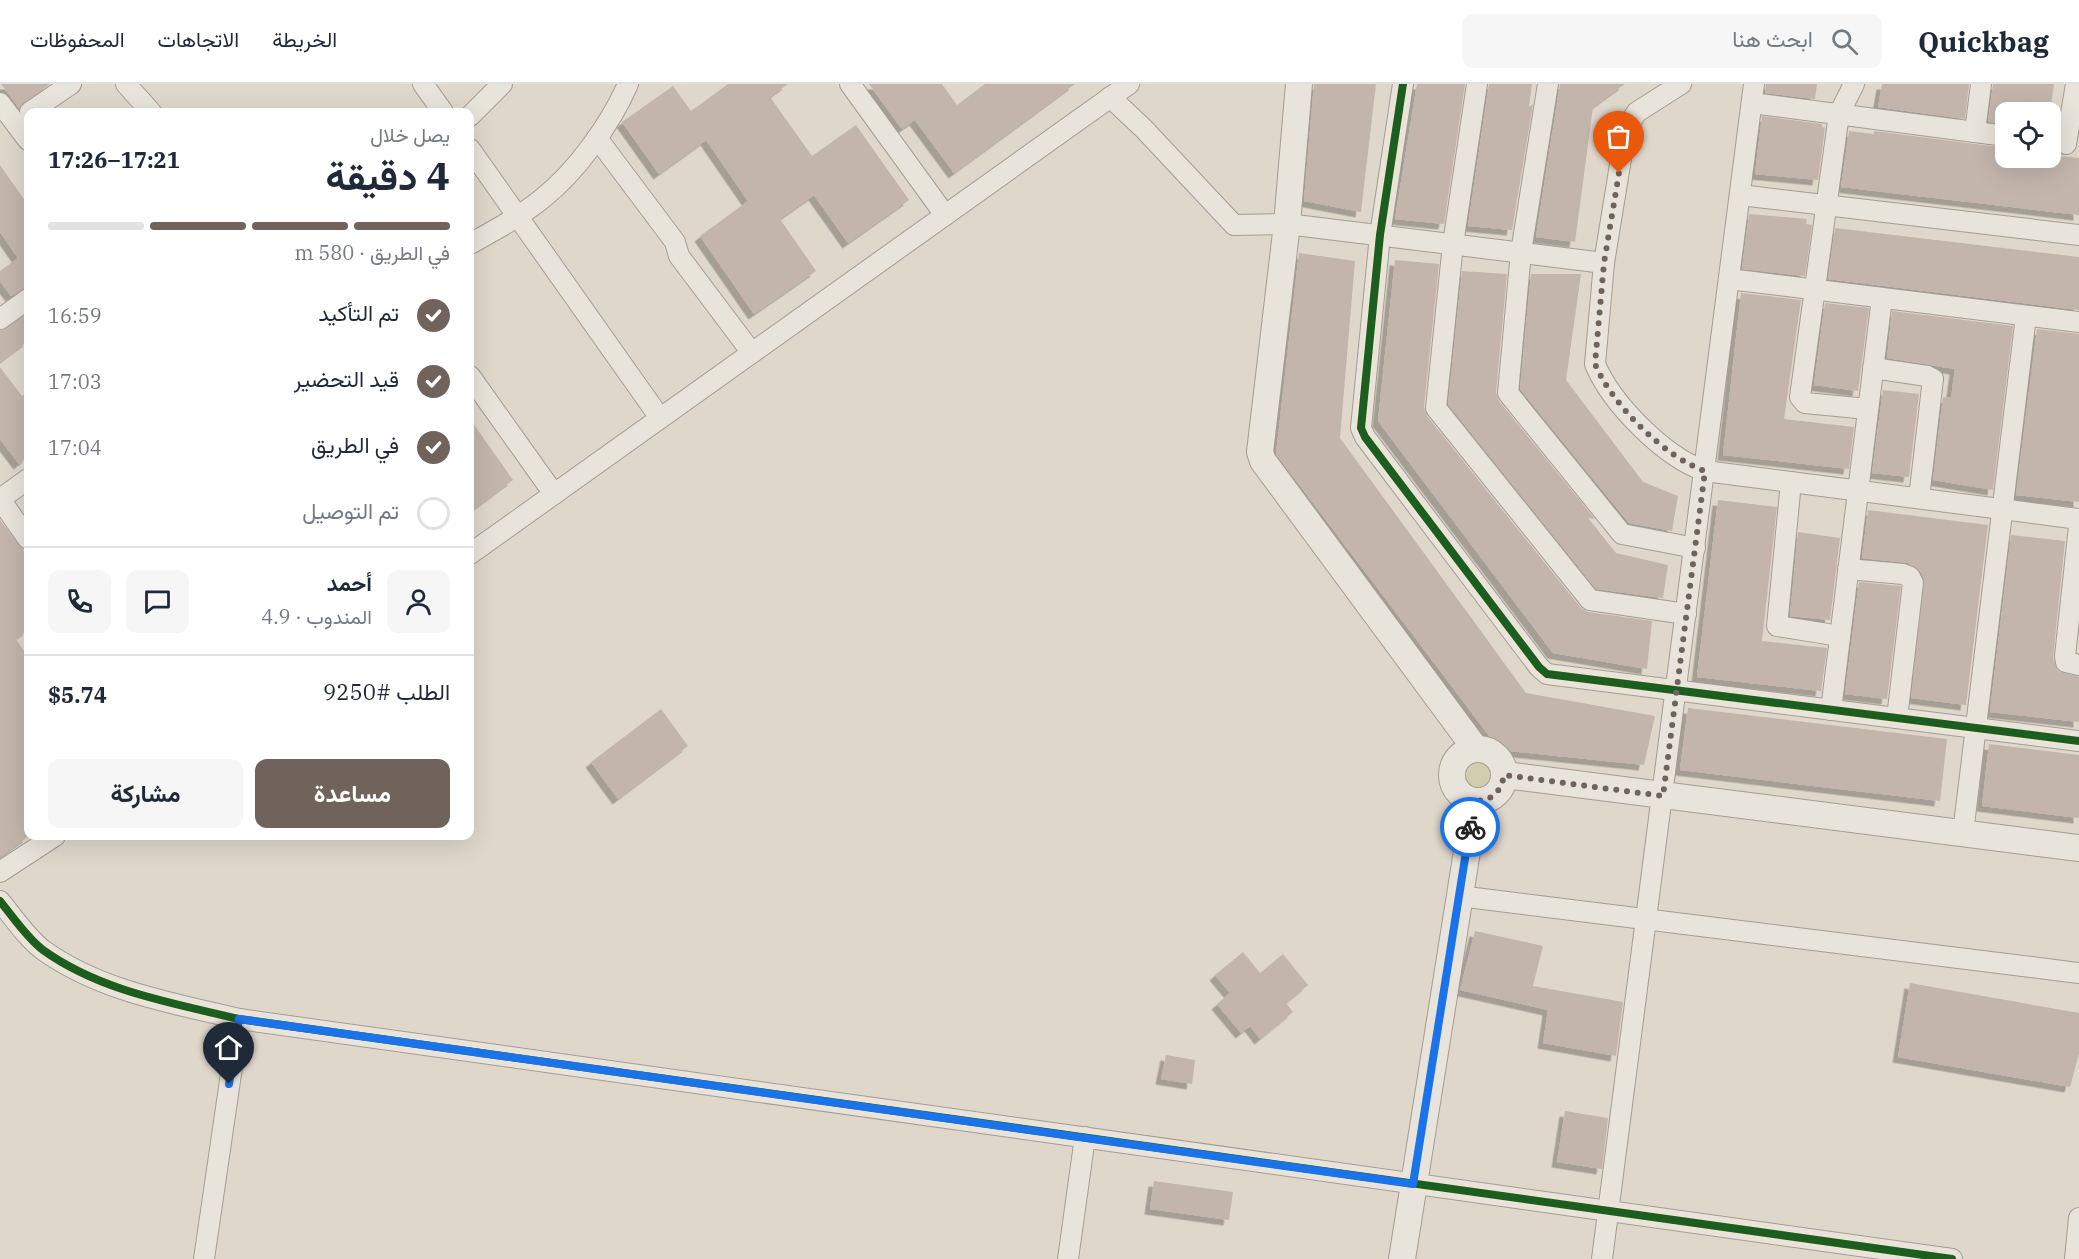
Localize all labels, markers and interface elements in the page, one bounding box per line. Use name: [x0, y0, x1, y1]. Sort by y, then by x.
search box: [1462, 14, 1882, 68]
text: Quickbag: [1918, 23, 2049, 60]
text: ابحث هنا: [1732, 24, 1813, 53]
text: المحفوظات: [30, 25, 125, 53]
text: الاتجاهات: [158, 25, 239, 53]
text: الخريطة: [272, 25, 337, 53]
icon: search: [1828, 25, 1861, 58]
map controls: [1995, 102, 2061, 168]
button: locate: [1995, 102, 2061, 168]
pin: [1593, 111, 1644, 173]
icon: bag: [1602, 120, 1635, 153]
text: يصل خلال: [370, 121, 450, 148]
text: 17:21–17:26: [48, 145, 180, 174]
text: 4 دقيقة: [326, 150, 450, 201]
text: في الطريق · 580 m: [295, 239, 450, 266]
text: تم التأكيد: [318, 298, 399, 327]
icon: check: [417, 299, 450, 332]
text: 16:59: [48, 302, 102, 329]
text: قيد التحضير: [294, 364, 399, 393]
icon: check: [417, 365, 450, 398]
text: 17:03: [48, 368, 102, 395]
text: في الطريق: [311, 430, 399, 459]
icon: check: [417, 431, 450, 464]
text: 17:04: [48, 434, 102, 461]
text: تم التوصيل: [302, 496, 399, 525]
text: أحمد: [327, 568, 372, 597]
button: phone: [48, 570, 111, 633]
button: chat: [126, 570, 189, 633]
button: person: [387, 570, 450, 633]
text: المندوب · 4.9: [261, 603, 372, 630]
text: الطلب #9250: [323, 677, 450, 706]
text: $5.74: [48, 680, 107, 709]
button: مشاركة: [48, 759, 243, 828]
button: مساعدة: [255, 759, 450, 828]
courier: [1440, 797, 1500, 857]
icon: bike: [1454, 811, 1487, 844]
pin: [203, 1022, 254, 1084]
icon: home: [212, 1031, 245, 1064]

